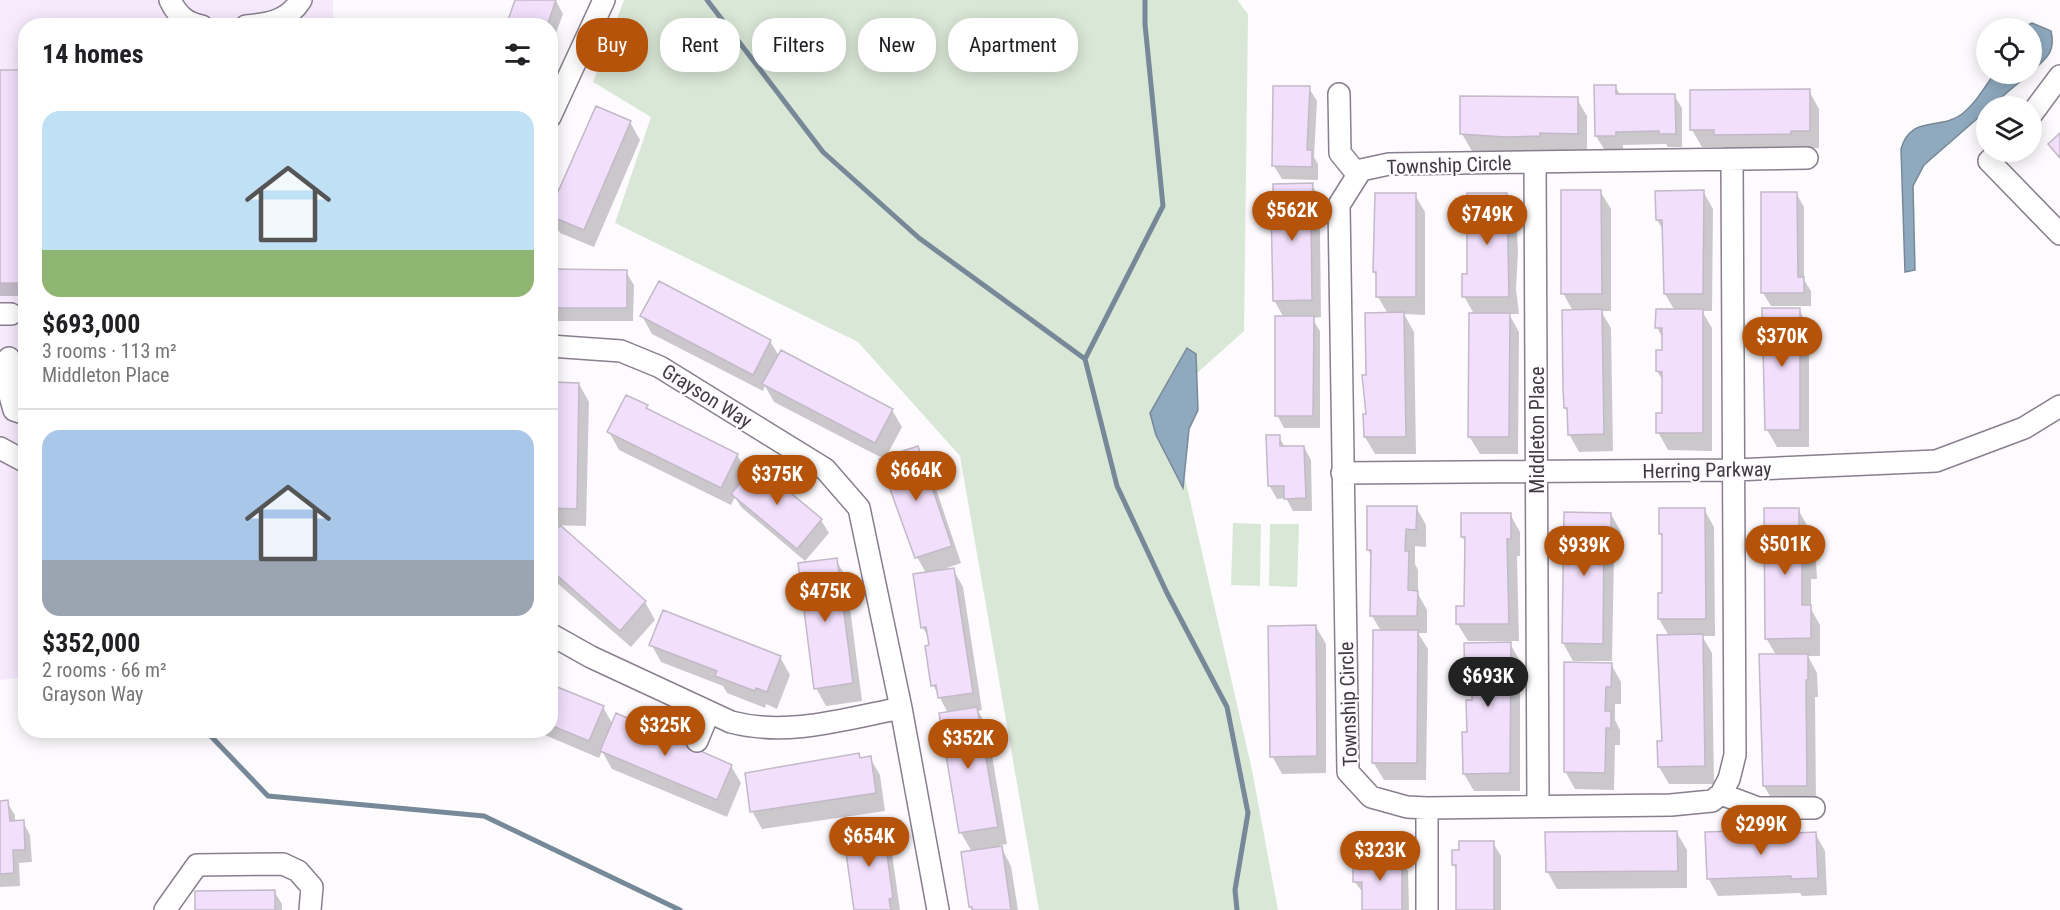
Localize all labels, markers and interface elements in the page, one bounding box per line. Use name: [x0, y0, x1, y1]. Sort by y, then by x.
chip: Buy: [576, 18, 648, 72]
chip: Rent: [660, 18, 740, 72]
chip: Filters: [752, 18, 846, 72]
chip: New: [858, 18, 936, 72]
chip: Apartment: [948, 18, 1078, 72]
map controls: [1976, 18, 2042, 162]
button: locate: [1976, 18, 2042, 84]
icon: filters: [501, 38, 534, 71]
text: 14 homes: [42, 39, 144, 69]
button: layers: [1976, 96, 2042, 162]
icon: home: [234, 150, 342, 258]
street label: Township Circle: [1386, 151, 1512, 179]
pin: $562K: [1250, 191, 1334, 242]
pin: $749K: [1445, 195, 1529, 246]
text: $562K: [1266, 198, 1318, 222]
text: $749K: [1461, 202, 1513, 226]
text: $693,000: [42, 309, 140, 339]
pin: $370K: [1740, 317, 1824, 368]
text: $370K: [1756, 324, 1808, 348]
text: 3 rooms · 113 m²: [42, 339, 177, 363]
street label: Grayson Way: [658, 359, 756, 433]
text: Middleton Place: [42, 363, 169, 387]
street label: Middleton Place: [1525, 366, 1549, 494]
pin: $664K: [874, 451, 958, 502]
pin: $375K: [735, 455, 819, 506]
street label: Herring Parkway: [1642, 457, 1772, 483]
text: $664K: [890, 458, 942, 482]
text: $375K: [751, 462, 803, 486]
icon: home: [234, 469, 342, 577]
pin: $501K: [1743, 525, 1827, 576]
pin: $939K: [1542, 526, 1626, 577]
text: $501K: [1759, 532, 1811, 556]
text: $939K: [1558, 533, 1610, 557]
pin: $475K: [783, 572, 867, 623]
text: $475K: [799, 579, 851, 603]
text: $352,000: [42, 628, 140, 658]
street label: Township Circle: [1334, 641, 1362, 767]
pin: $693K: [1446, 657, 1530, 708]
text: 2 rooms · 66 m²: [42, 658, 167, 682]
text: $693K: [1462, 664, 1514, 688]
text: Grayson Way: [42, 682, 143, 706]
pin: $325K: [623, 706, 707, 757]
text: $325K: [639, 713, 691, 737]
pin: $352K: [926, 719, 1010, 770]
text: $352K: [942, 726, 994, 750]
pin: $299K: [1719, 805, 1803, 856]
text: $299K: [1735, 812, 1787, 836]
pin: $654K: [827, 817, 911, 868]
text: $654K: [843, 824, 895, 848]
pin: $323K: [1338, 831, 1422, 882]
text: $323K: [1354, 838, 1406, 862]

